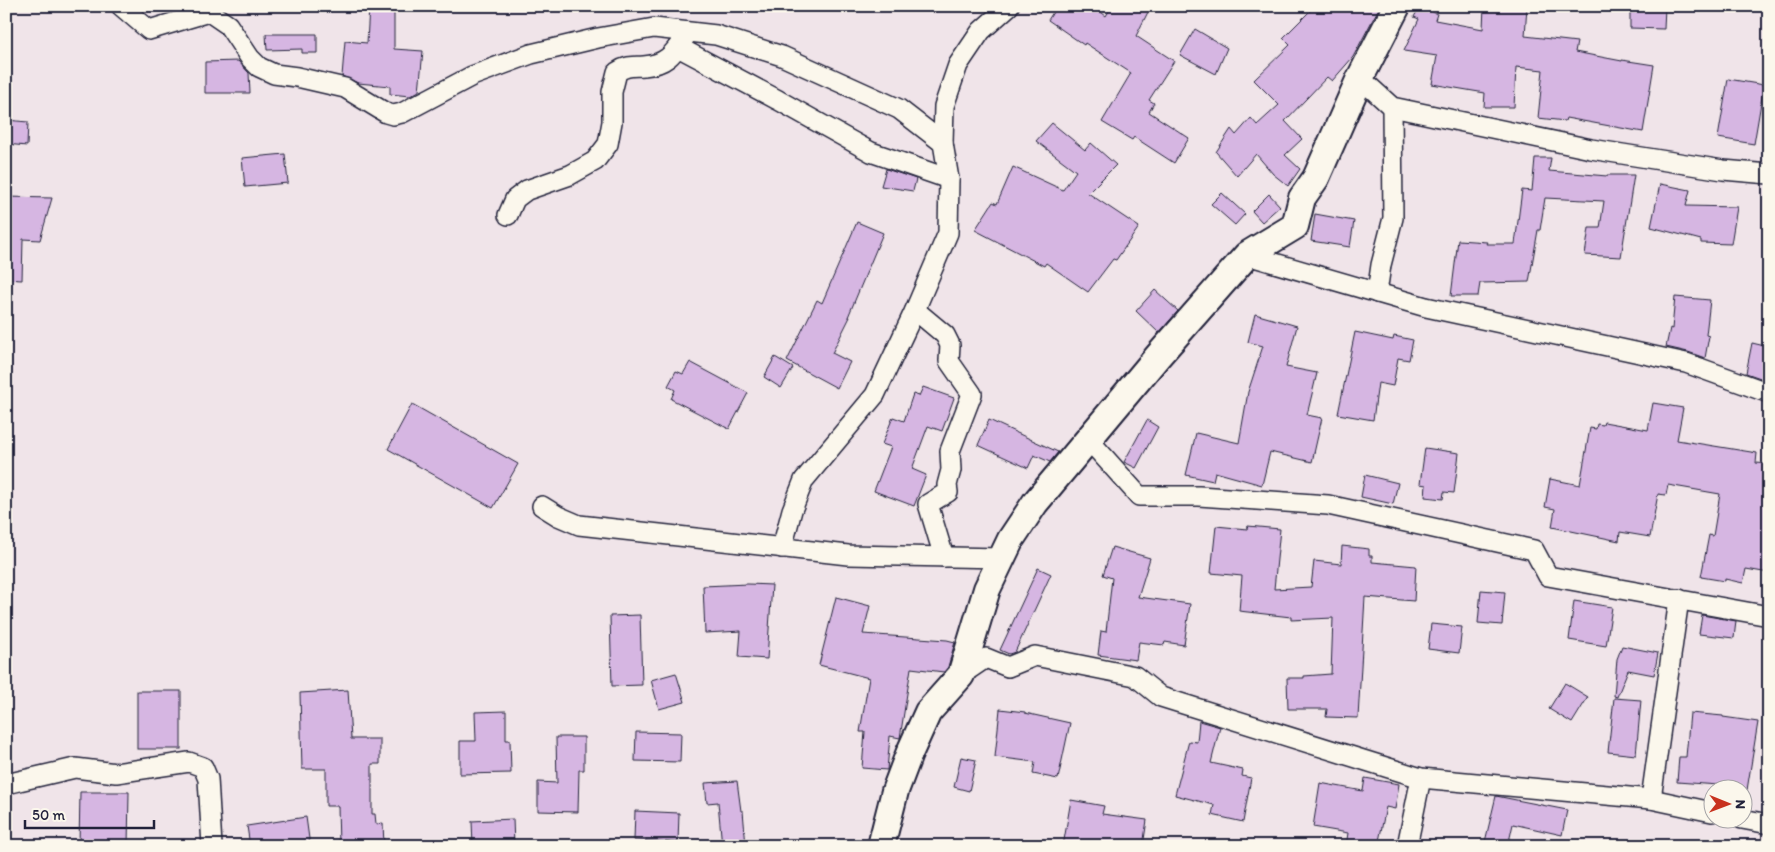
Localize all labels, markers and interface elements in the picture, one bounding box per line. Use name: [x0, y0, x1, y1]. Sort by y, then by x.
north arrow: [1702, 780, 1752, 830]
scale bar: [25, 797, 154, 829]
text: N: [1732, 799, 1749, 809]
text: 50 m: [32, 806, 65, 824]

